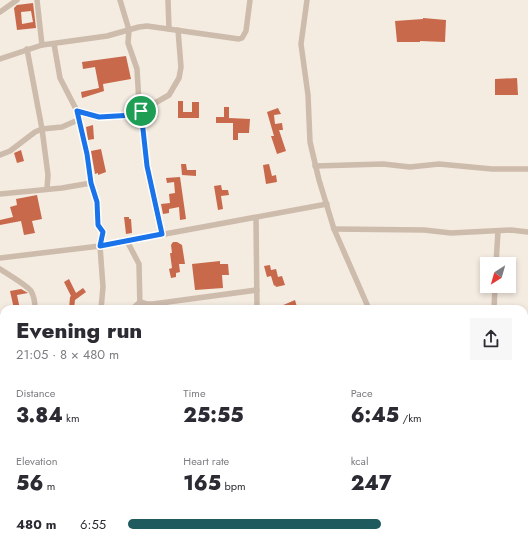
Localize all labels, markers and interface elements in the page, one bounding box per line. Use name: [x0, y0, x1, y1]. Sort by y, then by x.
pin: [124, 94, 158, 128]
icon: arrive: [130, 100, 152, 122]
north arrow: [480, 257, 516, 293]
map controls: [480, 257, 516, 293]
text: Evening run: [16, 314, 142, 346]
button: share: [470, 318, 512, 360]
text: 21:05 · 8 × 480 m: [16, 345, 119, 364]
text: Distance: [16, 385, 55, 401]
text: Time: [183, 385, 206, 401]
text: Pace: [351, 385, 373, 401]
text: 3.84: [16, 401, 63, 430]
text: 25:55: [183, 401, 244, 430]
text: 6:45: [351, 401, 399, 430]
text: km: [63, 410, 80, 426]
text: /km: [399, 410, 422, 426]
text: Elevation: [16, 453, 58, 469]
text: Heart rate: [183, 453, 229, 469]
text: kcal: [351, 453, 368, 469]
text: 56: [16, 469, 43, 498]
text: 165: [183, 469, 221, 498]
text: 247: [351, 469, 391, 498]
text: m: [43, 478, 55, 494]
text: bpm: [221, 478, 246, 494]
text: 480 m: [16, 515, 56, 534]
text: 6:55: [80, 515, 106, 534]

